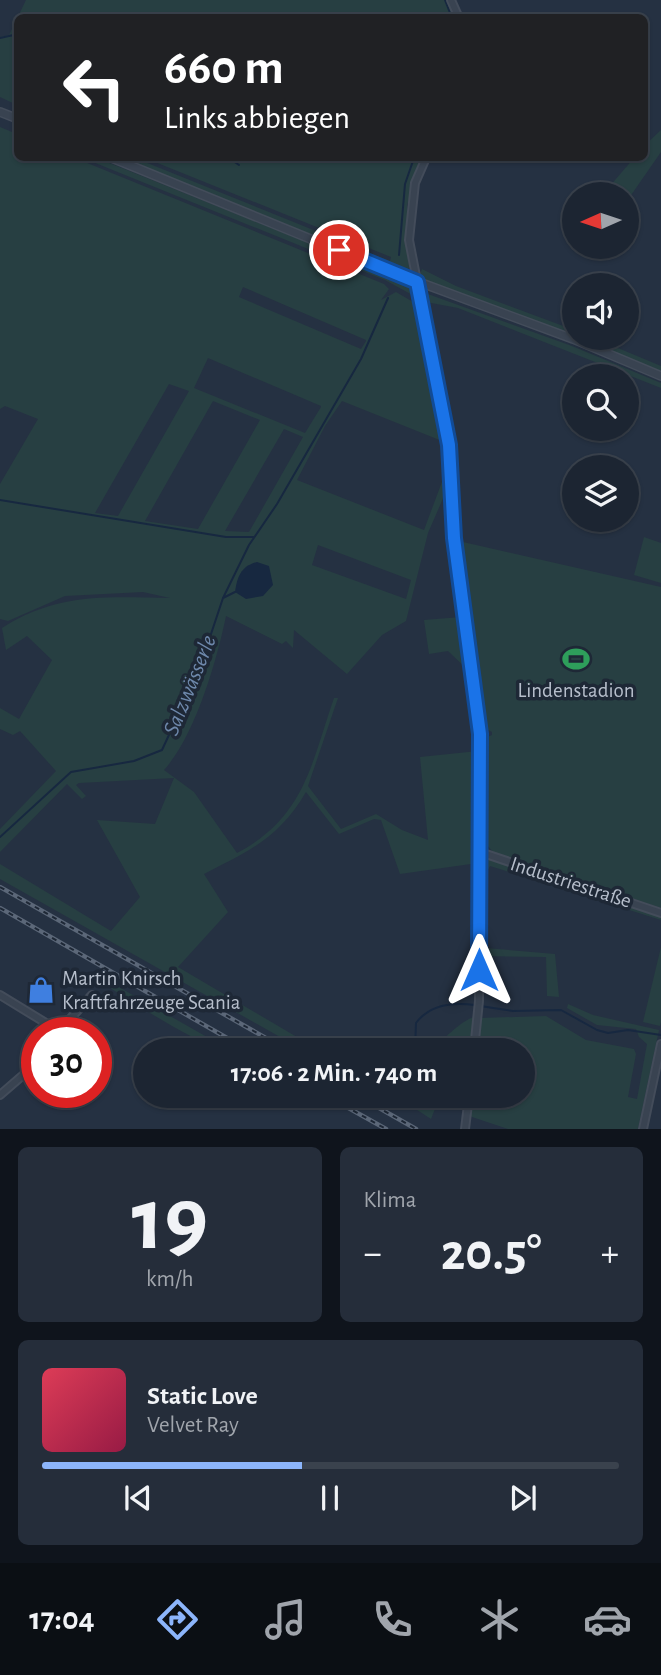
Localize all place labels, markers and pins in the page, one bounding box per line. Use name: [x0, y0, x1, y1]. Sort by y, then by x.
pin: [309, 220, 369, 280]
sports icon: Lindenstadion: [561, 644, 591, 674]
place label: Lindenstadion: [517, 680, 635, 701]
place label: Martin Knirsch Kraftfahrzeuge Scania: [62, 968, 241, 1013]
shop icon: Martin Knirsch Kraftfahrzeuge Scania: [26, 975, 56, 1005]

